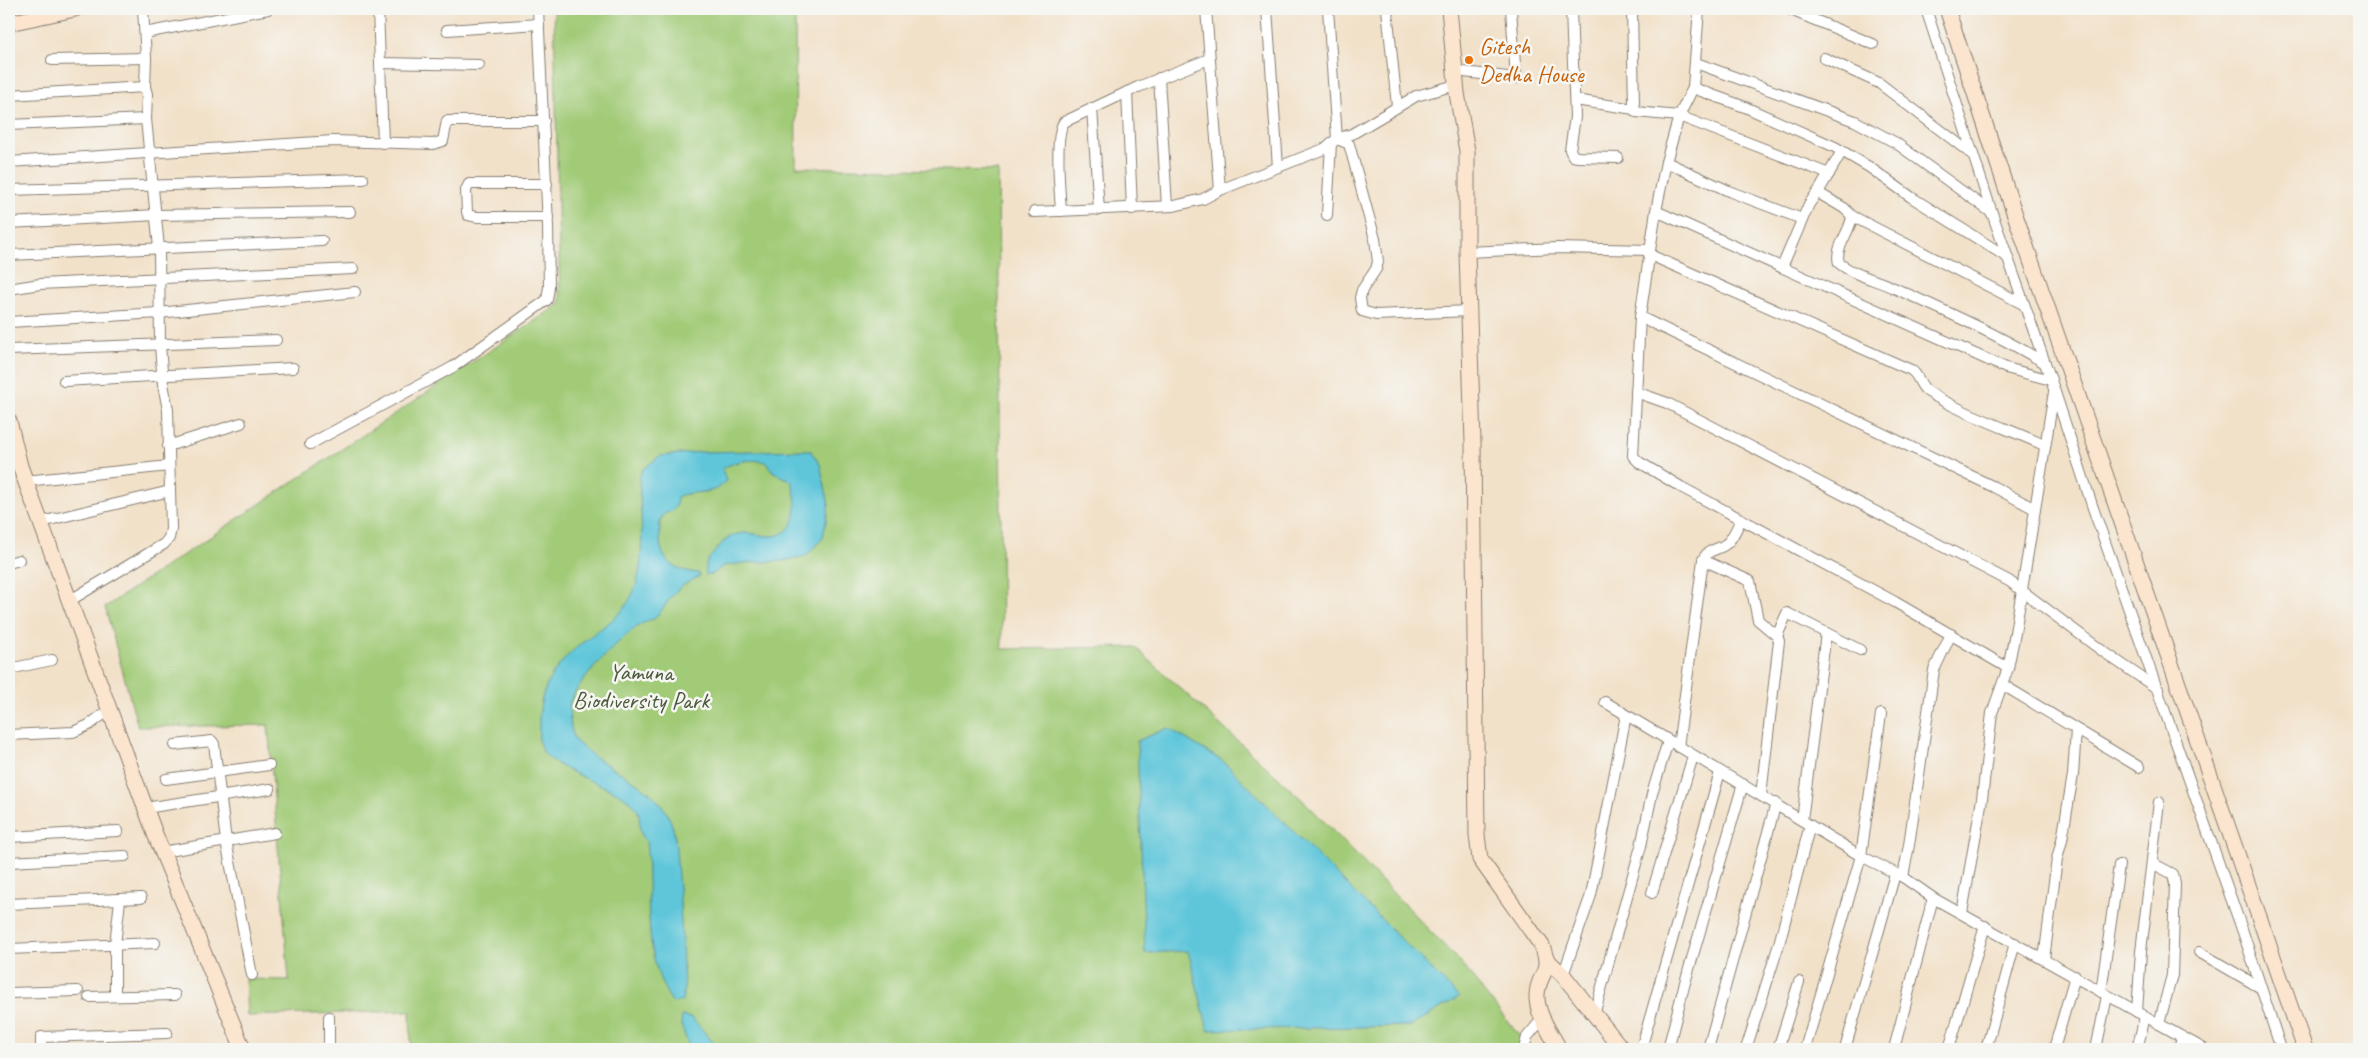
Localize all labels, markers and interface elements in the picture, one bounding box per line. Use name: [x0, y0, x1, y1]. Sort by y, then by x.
place label: Gitesh Dedha House: [1479, 31, 1586, 89]
marker: Gitesh Dedha House: [1463, 54, 1475, 66]
park label: Yamuna Biodiversity Park: [573, 657, 711, 715]

